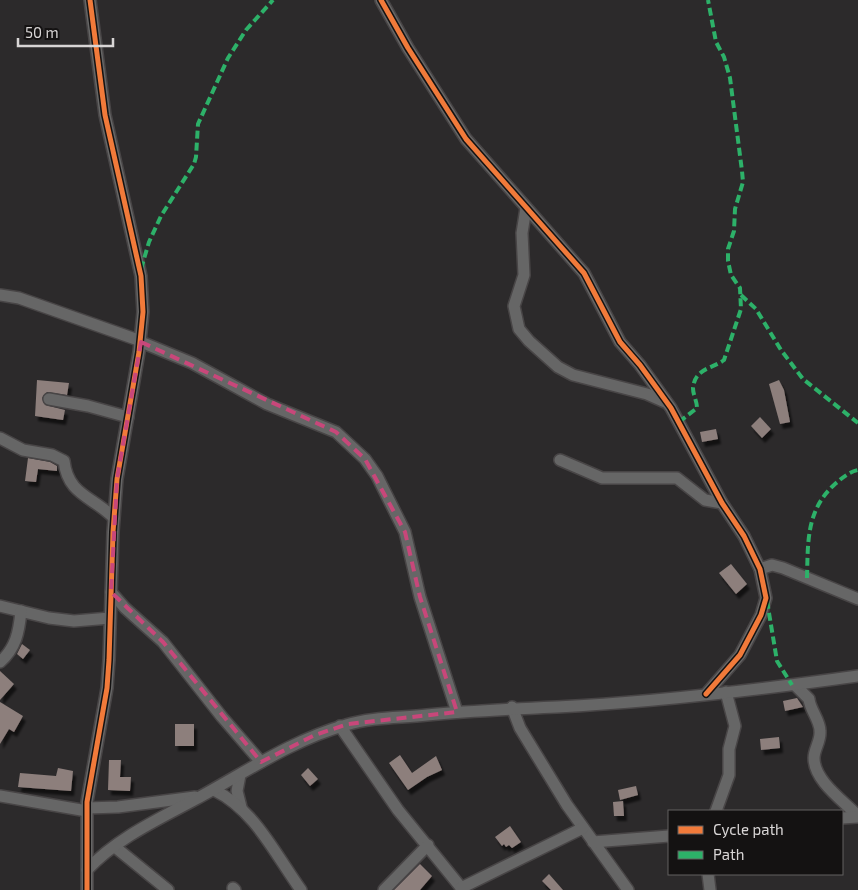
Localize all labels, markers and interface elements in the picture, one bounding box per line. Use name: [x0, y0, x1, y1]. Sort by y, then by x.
scale bar: [18, 15, 112, 47]
text: 50 m: [25, 23, 59, 41]
legend: [668, 810, 843, 875]
text: Cycle path: [713, 820, 784, 838]
text: Path: [713, 845, 744, 863]

